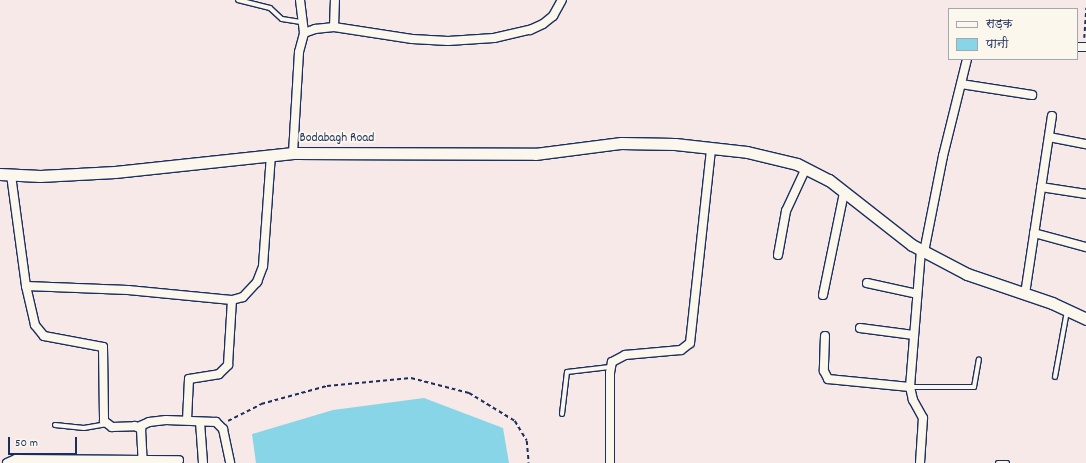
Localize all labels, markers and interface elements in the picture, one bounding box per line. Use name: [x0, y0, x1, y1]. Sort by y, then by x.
legend: [948, 8, 1078, 60]
text: सड़क: [986, 16, 1013, 33]
text: पानी: [986, 36, 1008, 53]
street label: Bodabagh Road: [300, 131, 374, 147]
scale bar: [10, 429, 79, 455]
text: 50 m: [15, 435, 38, 452]

